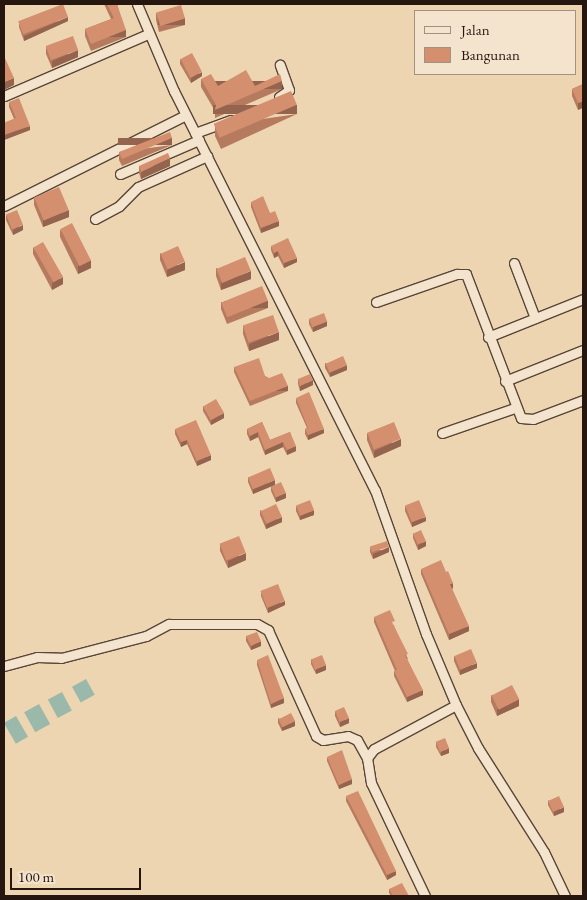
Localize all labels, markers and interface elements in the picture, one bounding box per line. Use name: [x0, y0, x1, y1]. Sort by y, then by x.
legend: [414, 10, 577, 75]
text: Jalan: [461, 20, 490, 39]
text: Bangunan: [461, 45, 520, 64]
scale bar: [12, 858, 144, 890]
text: 100 m: [18, 867, 54, 886]

